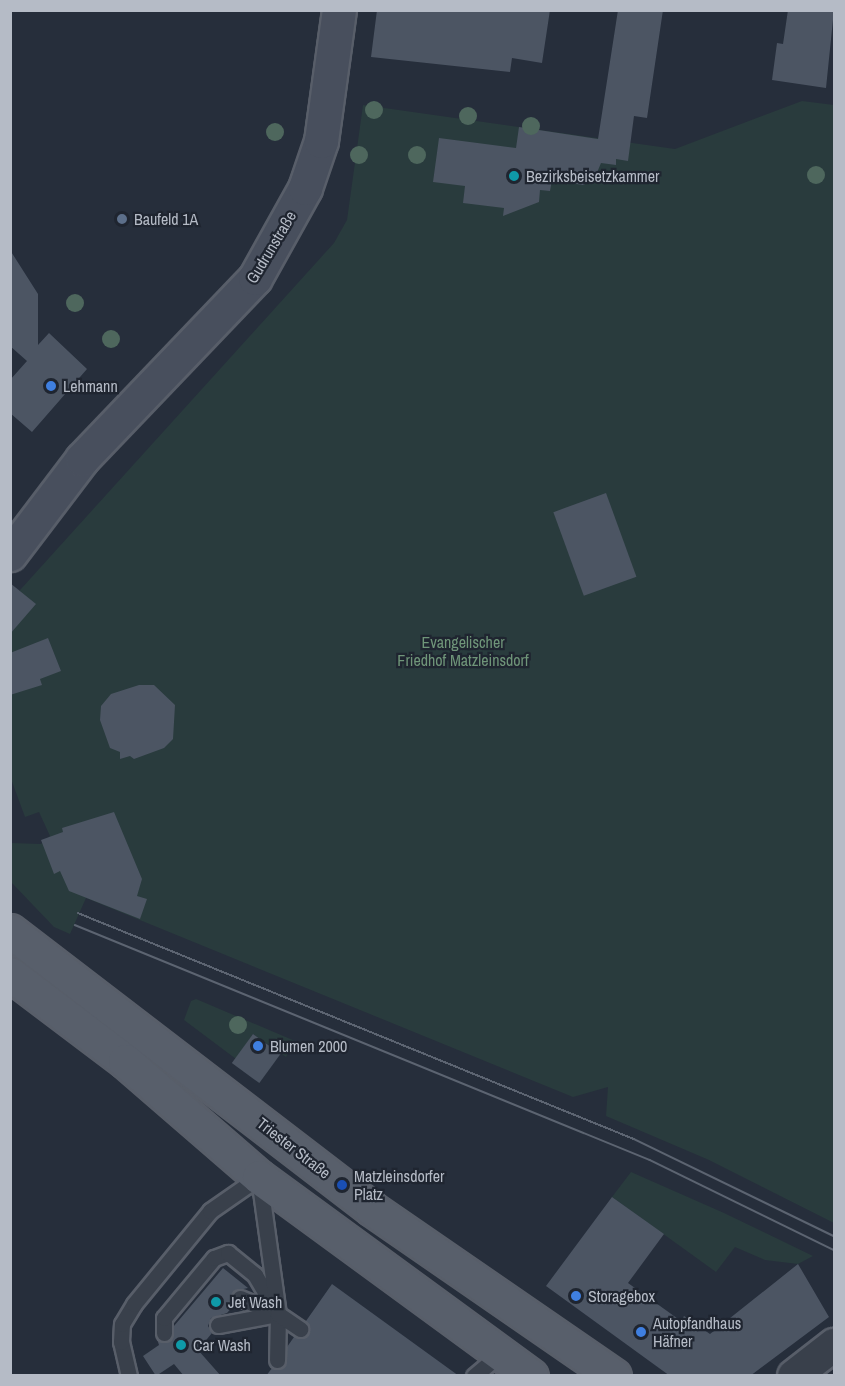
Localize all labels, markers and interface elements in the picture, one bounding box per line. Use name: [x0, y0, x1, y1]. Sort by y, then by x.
place label: Bezirksbeisetzkammer: [526, 166, 659, 186]
marker: Bezirksbeisetzkammer: [507, 169, 521, 183]
street label: Gudrunstraße: [242, 207, 300, 287]
place label: Baufeld 1A: [134, 209, 198, 229]
marker: Baufeld 1A: [115, 212, 129, 226]
place label: Lehmann: [63, 376, 118, 396]
marker: Lehmann: [44, 379, 58, 393]
park label: Evangelischer Friedhof Matzleinsdorf: [397, 632, 529, 670]
place label: Blumen 2000: [270, 1036, 347, 1056]
marker: Blumen 2000: [251, 1039, 265, 1053]
street label: Triester Straße: [254, 1113, 334, 1183]
place label: Matzleinsdorfer Platz: [354, 1166, 444, 1204]
marker: Matzleinsdorfer Platz: [335, 1178, 349, 1192]
place label: Storagebox: [588, 1286, 655, 1306]
marker: Storagebox: [569, 1289, 583, 1303]
place label: Jet Wash: [228, 1292, 282, 1312]
marker: Jet Wash: [209, 1295, 223, 1309]
place label: Autopfandhaus Häfner: [653, 1313, 741, 1351]
marker: Autopfandhaus Häfner: [634, 1325, 648, 1339]
place label: Car Wash: [193, 1335, 251, 1355]
marker: Car Wash: [174, 1338, 188, 1352]

